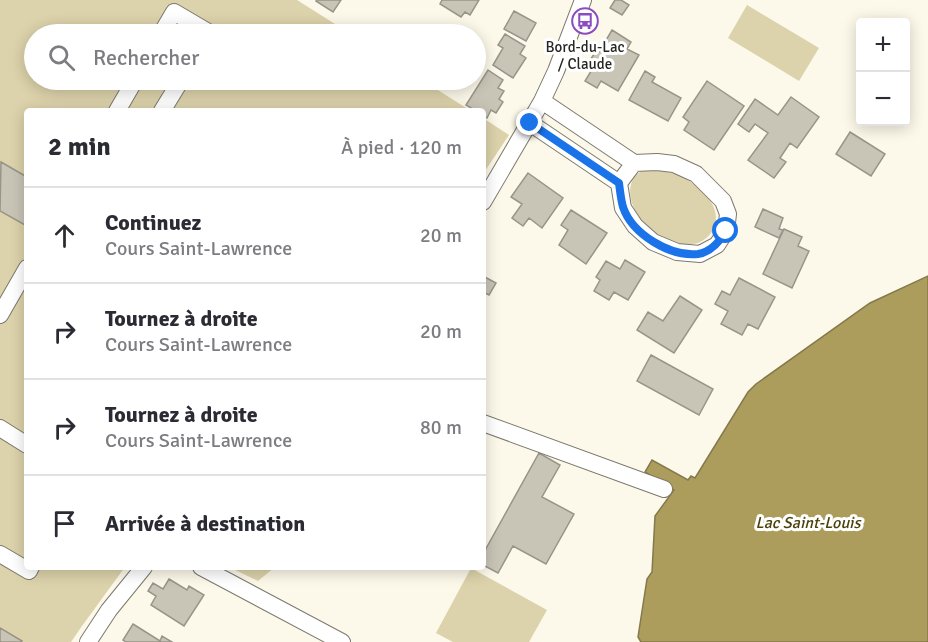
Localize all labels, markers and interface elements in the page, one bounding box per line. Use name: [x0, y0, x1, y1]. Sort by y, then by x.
bus stop icon: Bord-du-Lac / Claude: [570, 6, 600, 36]
map controls: [856, 18, 910, 126]
button: +: [856, 18, 910, 72]
search box: [24, 24, 486, 90]
place label: Bord-du-Lac / Claude: [545, 38, 625, 73]
icon: search: [45, 41, 78, 74]
text: Rechercher: [93, 44, 199, 71]
button: −: [856, 72, 910, 126]
route end: [516, 109, 542, 135]
text: 2 min: [48, 131, 111, 163]
text: À pied · 120 m: [341, 135, 462, 160]
text: Continuez: [105, 209, 201, 236]
route start: [712, 217, 738, 243]
icon: ahead: [48, 219, 81, 252]
text: 20 m: [420, 223, 462, 248]
text: Cours Saint-Lawrence: [105, 236, 292, 261]
text: Tournez à droite: [105, 305, 258, 332]
icon: right: [48, 315, 81, 348]
text: 20 m: [420, 319, 462, 344]
text: Cours Saint-Lawrence: [105, 332, 292, 357]
text: Tournez à droite: [105, 401, 258, 428]
icon: right: [48, 411, 81, 444]
text: 80 m: [420, 415, 462, 440]
text: Cours Saint-Lawrence: [105, 428, 292, 453]
icon: arrive: [48, 507, 81, 540]
text: Arrivée à destination: [105, 510, 305, 537]
water label: Lac Saint-Louis: [756, 513, 862, 533]

